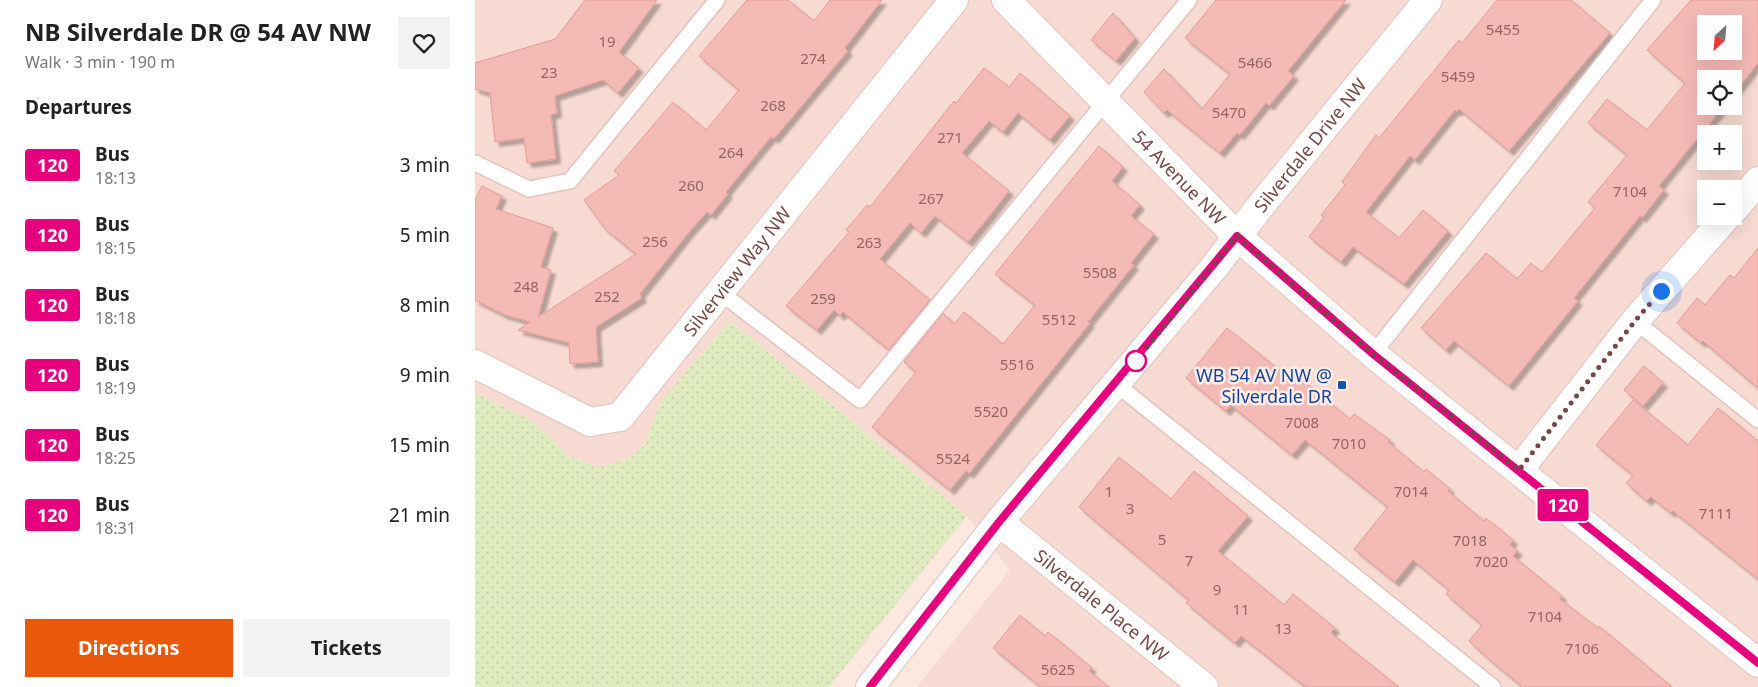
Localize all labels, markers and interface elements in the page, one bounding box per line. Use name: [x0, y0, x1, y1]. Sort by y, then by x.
text: NB Silverdale DR @ 54 AV NW: [25, 15, 371, 48]
north arrow: [1697, 15, 1743, 60]
map controls: [1697, 15, 1742, 225]
button: heart: [398, 17, 450, 69]
house number: 5455: [1486, 19, 1520, 39]
house number: 19: [598, 31, 616, 51]
house number: 274: [800, 48, 826, 68]
text: Walk · 3 min · 190 m: [25, 51, 175, 73]
house number: 5466: [1238, 52, 1272, 72]
house number: 23: [540, 62, 558, 82]
house number: 5459: [1441, 66, 1475, 86]
button: locate: [1697, 70, 1742, 115]
street label: Silverdale Drive NW: [1248, 73, 1372, 217]
text: Departures: [25, 94, 132, 120]
house number: 268: [760, 95, 786, 115]
house number: 5470: [1212, 102, 1246, 122]
street label: 54 Avenue NW: [1128, 125, 1231, 230]
button: +: [1697, 125, 1742, 170]
house number: 271: [937, 127, 963, 147]
text: Bus: [95, 141, 130, 167]
house number: 264: [718, 142, 744, 162]
text: 3 min: [400, 152, 450, 178]
text: 120: [37, 153, 68, 177]
text: 18:13: [95, 167, 136, 189]
house number: 260: [678, 175, 704, 195]
button: −: [1697, 180, 1742, 225]
house number: 7104: [1613, 181, 1648, 201]
house number: 267: [918, 188, 944, 208]
street label: Silverview Way NW: [678, 201, 796, 341]
text: Bus: [95, 211, 130, 237]
text: 5 min: [400, 222, 450, 248]
text: 120: [37, 223, 68, 247]
house number: 256: [642, 231, 668, 251]
house number: 263: [856, 232, 882, 252]
text: 18:15: [95, 237, 136, 259]
house number: 5508: [1083, 262, 1117, 282]
house number: 248: [513, 276, 539, 296]
your location: [1649, 279, 1674, 304]
text: Bus: [95, 281, 130, 307]
house number: 252: [594, 286, 620, 306]
house number: 259: [810, 288, 836, 308]
text: 8 min: [400, 292, 450, 318]
text: 120: [37, 293, 68, 317]
text: 18:18: [95, 307, 136, 329]
house number: 5512: [1042, 309, 1076, 329]
unlabelled marker: [1125, 350, 1147, 372]
text: Bus: [95, 351, 130, 377]
house number: 5516: [1000, 354, 1034, 374]
text: 9 min: [400, 362, 450, 388]
text: 120: [37, 363, 68, 387]
place label: WB 54 AV NW @ Silverdale DR: [1196, 363, 1332, 408]
text: 18:19: [95, 377, 136, 399]
marker: WB 54 AV NW @ Silverdale DR: [1336, 379, 1348, 391]
house number: 5520: [974, 401, 1008, 421]
house number: 7008: [1285, 412, 1319, 432]
text: Bus: [95, 421, 130, 447]
text: 15 min: [389, 432, 450, 458]
text: 120: [37, 433, 68, 457]
house number: 7010: [1332, 433, 1366, 453]
text: 18:25: [95, 447, 136, 469]
house number: 5524: [936, 448, 971, 468]
house number: 1: [1105, 481, 1113, 501]
house number: 7014: [1394, 481, 1429, 501]
line badge: 120: [1534, 489, 1592, 521]
text: Bus: [95, 491, 130, 517]
text: 120: [1548, 493, 1578, 517]
house number: 3: [1126, 498, 1134, 518]
text: 21 min: [389, 502, 450, 528]
text: 120: [37, 503, 68, 527]
house number: 7111: [1699, 503, 1733, 523]
text: 18:31: [95, 517, 136, 539]
house number: 5: [1158, 529, 1166, 549]
house number: 7018: [1453, 530, 1487, 550]
street label: Silverdale Place NW: [1030, 543, 1174, 666]
house number: 7: [1185, 550, 1193, 570]
house number: 7020: [1474, 551, 1508, 571]
house number: 9: [1213, 579, 1221, 599]
house number: 11: [1232, 599, 1250, 619]
house number: 7104: [1528, 606, 1563, 626]
house number: 13: [1274, 618, 1292, 638]
button: Directions: [25, 619, 233, 677]
button: Tickets: [243, 619, 450, 677]
house number: 7106: [1565, 638, 1599, 658]
house number: 5625: [1041, 659, 1075, 679]

